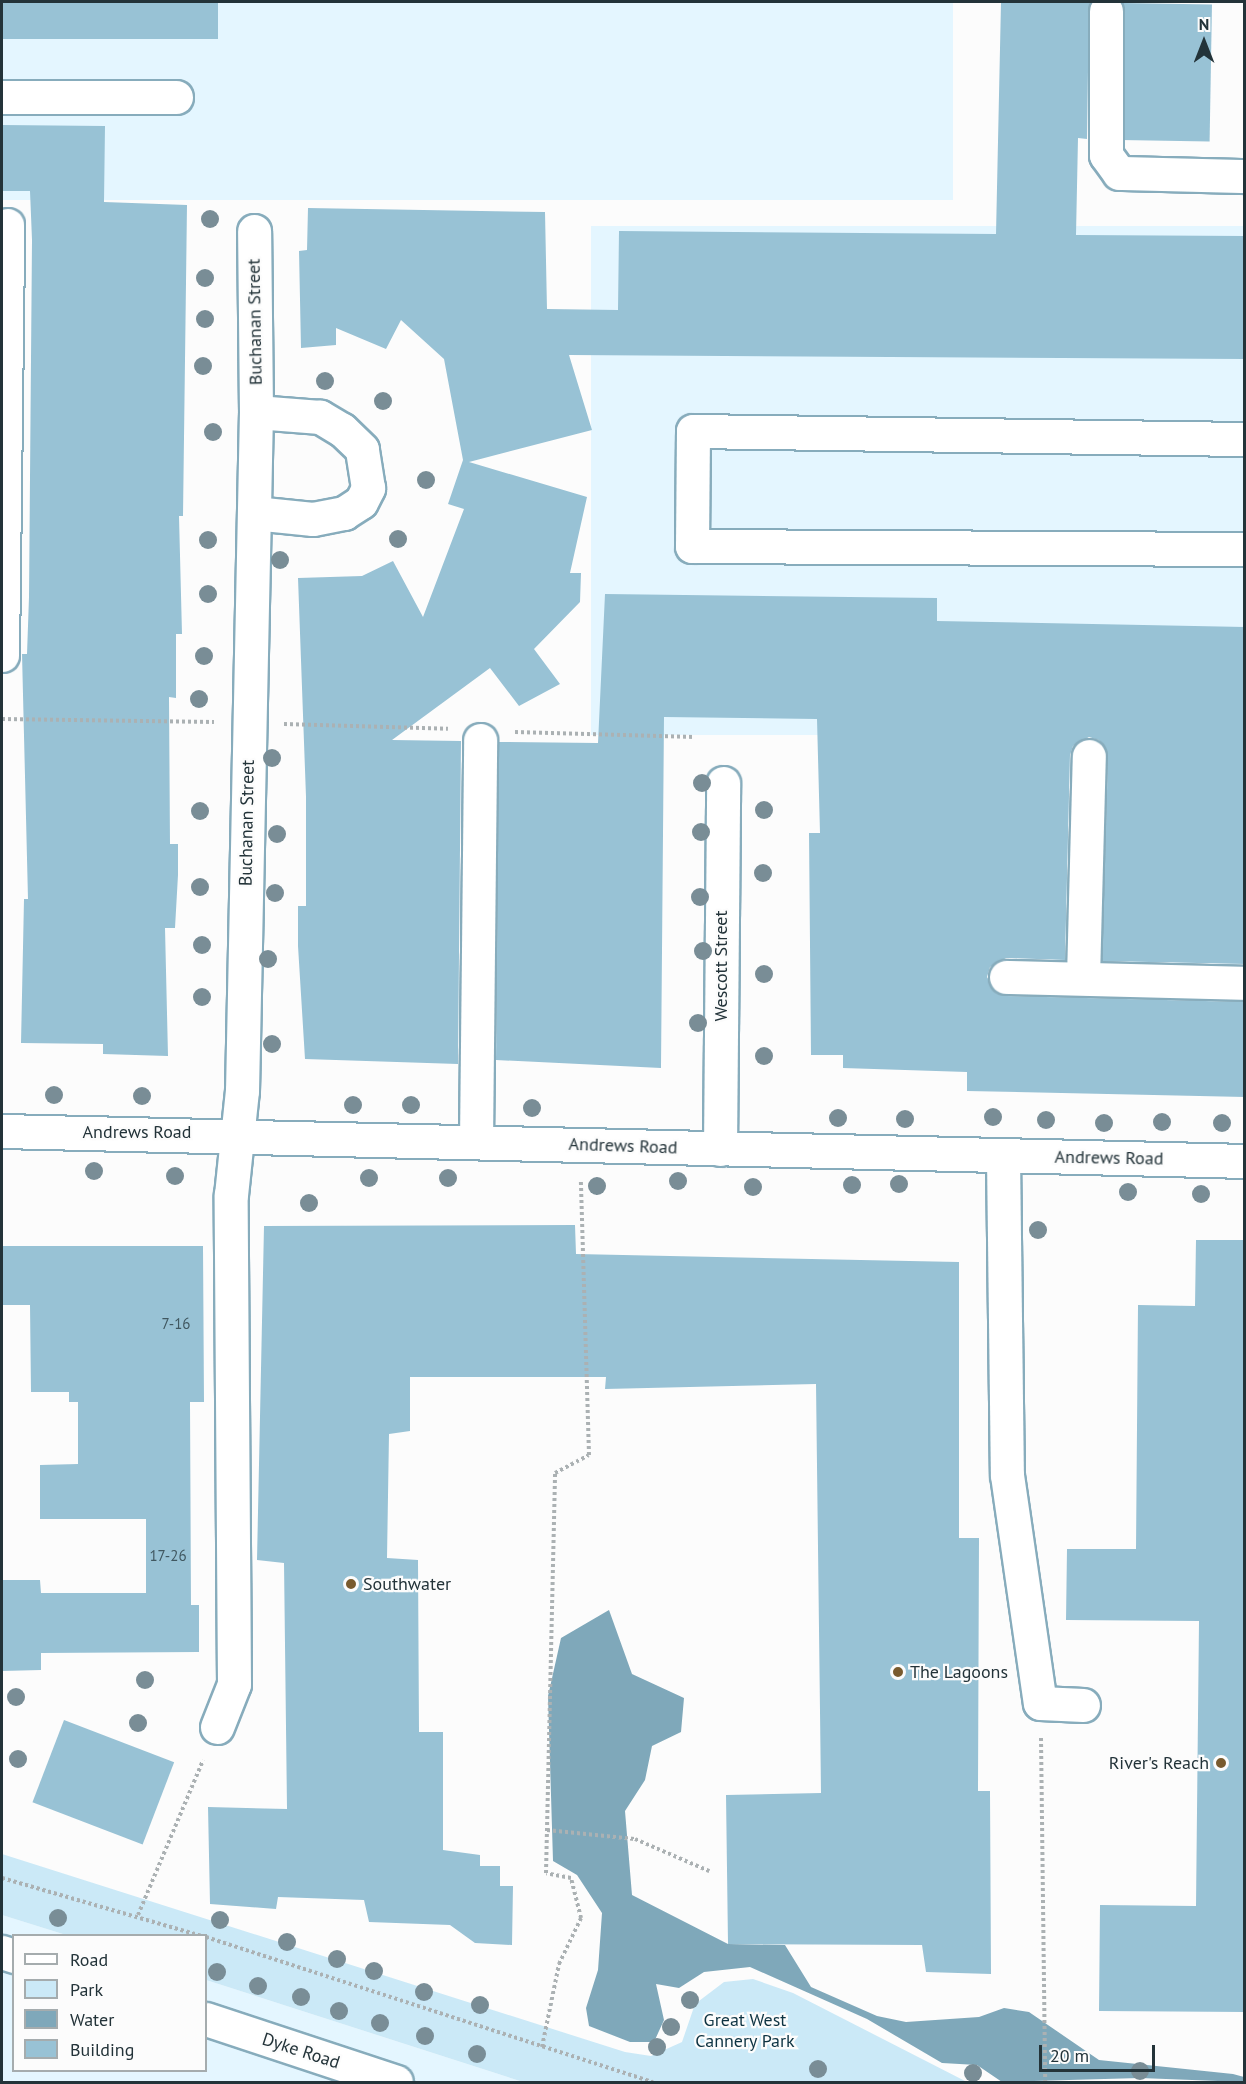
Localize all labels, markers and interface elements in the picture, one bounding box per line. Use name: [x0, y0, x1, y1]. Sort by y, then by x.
north arrow: [1174, 12, 1234, 72]
text: N: [1199, 14, 1209, 34]
street label: Buchanan Street: [243, 259, 267, 385]
street label: Buchanan Street: [235, 760, 259, 886]
street label: Wescott Street: [710, 910, 732, 1022]
street label: Andrews Road: [83, 1121, 191, 1143]
street label: Andrews Road: [568, 1133, 678, 1159]
street label: Andrews Road: [1054, 1146, 1164, 1170]
house number: 7-16: [162, 1315, 190, 1333]
house number: 17-26: [149, 1547, 187, 1565]
place label: Southwater: [363, 1573, 451, 1595]
marker: Southwater: [344, 1577, 358, 1591]
place label: The Lagoons: [910, 1661, 1008, 1683]
marker: The Lagoons: [891, 1665, 905, 1679]
place label: River's Reach: [1109, 1752, 1209, 1774]
marker: River's Reach: [1214, 1756, 1228, 1770]
legend: [12, 1934, 207, 2072]
text: Road: [70, 1948, 108, 1971]
text: Park: [70, 1978, 103, 2001]
text: Water: [70, 2008, 114, 2031]
park label: Great West Cannery Park: [695, 2010, 795, 2052]
street label: Dyke Road: [259, 2028, 343, 2074]
scale bar: [1042, 2033, 1158, 2071]
text: Building: [70, 2038, 134, 2061]
text: 20 m: [1050, 2044, 1089, 2067]

